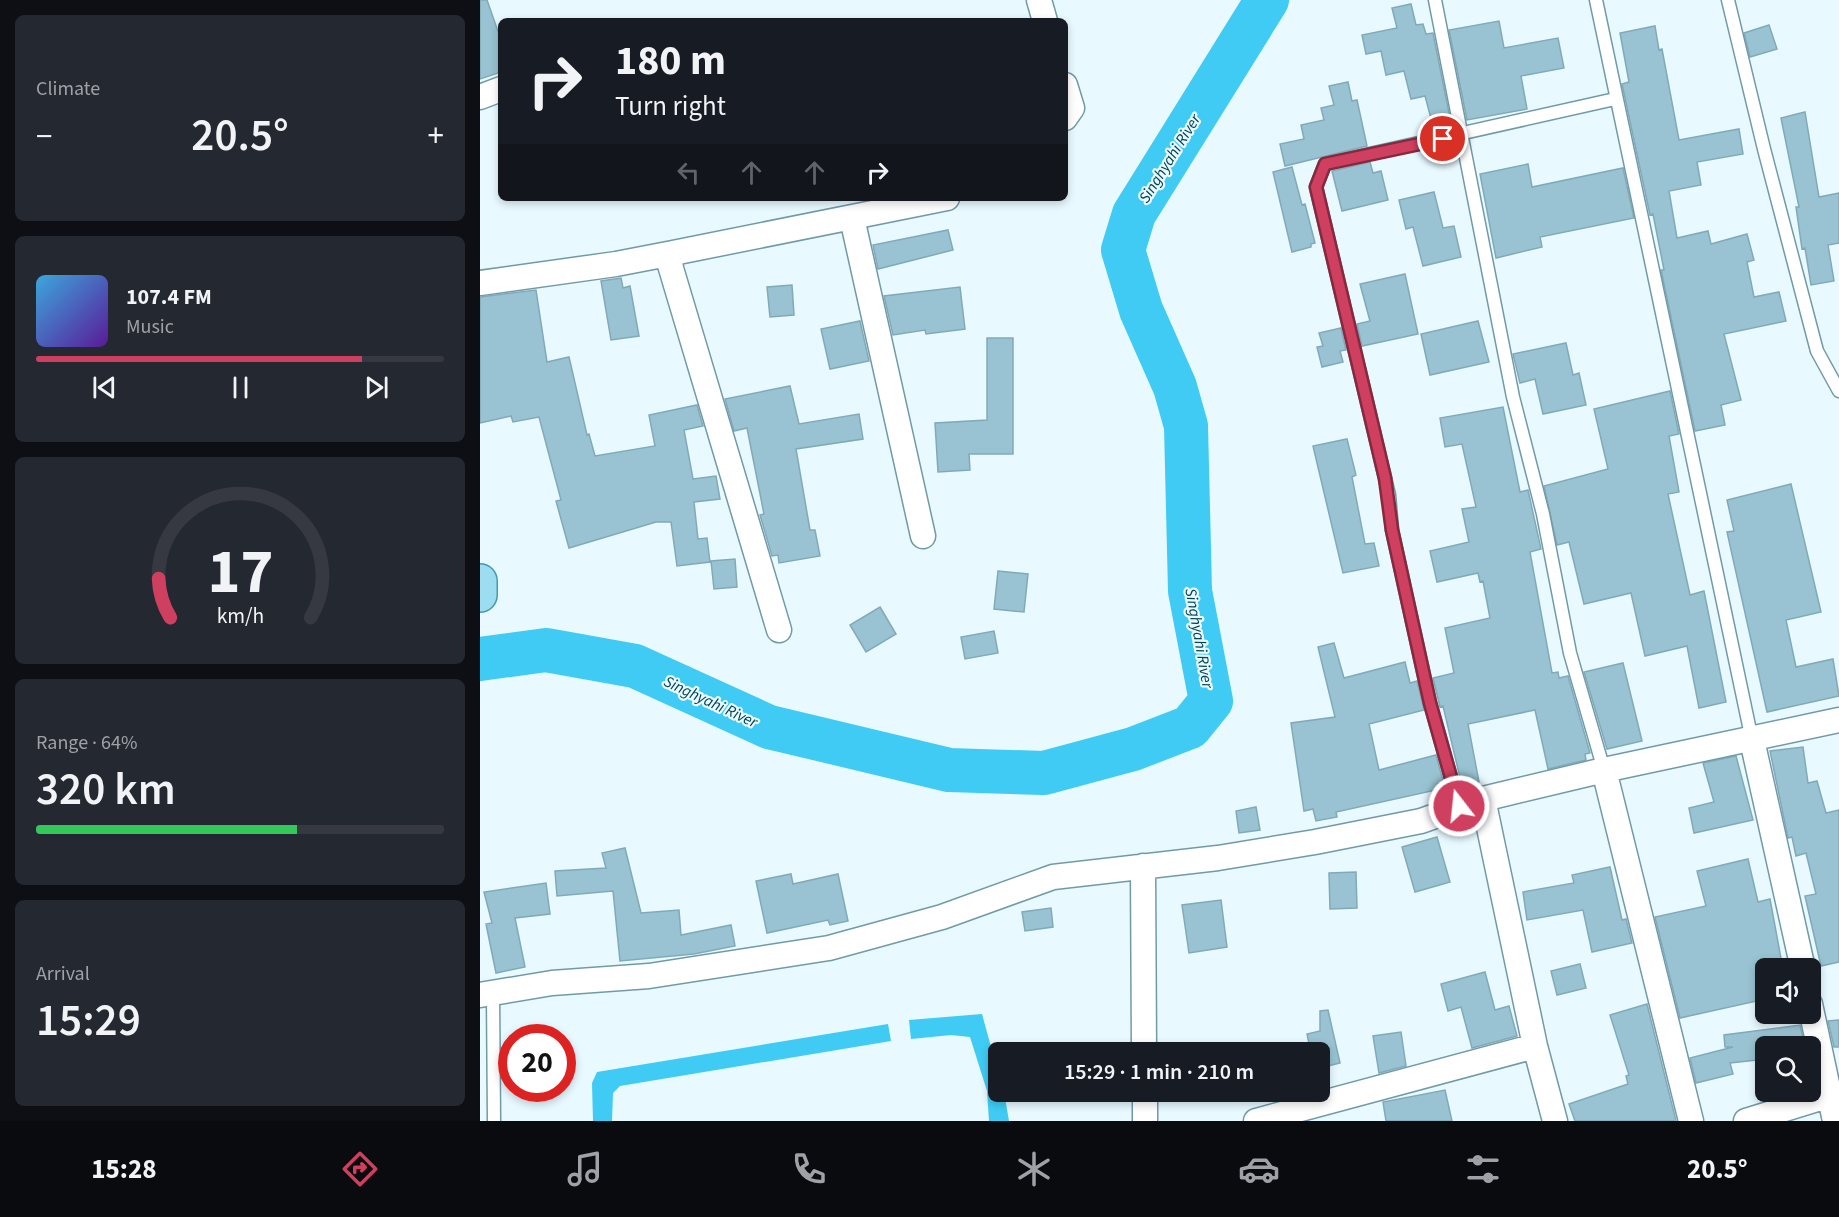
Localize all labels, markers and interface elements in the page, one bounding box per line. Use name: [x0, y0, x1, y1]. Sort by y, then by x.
text: 180 m: [615, 31, 726, 91]
icon: right: [516, 42, 594, 120]
text: Climate: [36, 75, 100, 103]
text: Turn right: [615, 87, 726, 126]
text: 20.5°: [191, 104, 289, 168]
water label: Singhyahi River: [1134, 109, 1207, 207]
text: −: [36, 113, 52, 160]
text: +: [428, 113, 444, 160]
pin: [1417, 113, 1468, 164]
icon: arrive: [1426, 122, 1459, 155]
icon: left: [672, 156, 705, 189]
icon: ahead: [735, 156, 768, 189]
icon: ahead: [798, 156, 831, 189]
icon: right: [861, 156, 894, 189]
text: 107.4 FM: [126, 281, 212, 313]
text: Music: [126, 313, 174, 341]
icon: previous: [88, 371, 121, 404]
icon: pause: [224, 371, 257, 404]
icon: next: [360, 371, 393, 404]
text: 17: [207, 528, 273, 617]
water label: Singhyahi River: [1179, 586, 1219, 691]
text: km/h: [216, 601, 264, 632]
water label: Singhyahi River: [660, 671, 762, 734]
text: Range · 64%: [36, 729, 137, 757]
text: 320 km: [36, 758, 176, 822]
position arrow: [1427, 774, 1491, 838]
map controls: [1755, 958, 1821, 1102]
button: sound: [1755, 958, 1821, 1024]
text: Arrival: [36, 960, 90, 988]
text: 15:29: [36, 989, 141, 1053]
speed limit sign: 20: [498, 1024, 576, 1102]
button: search: [1755, 1036, 1821, 1102]
text: 15:29 · 1 min · 210 m: [1064, 1056, 1254, 1088]
icon: directions: [339, 1148, 381, 1190]
icon: music: [564, 1148, 606, 1190]
icon: phone: [788, 1148, 830, 1190]
icon: climate: [1013, 1148, 1055, 1190]
icon: car: [1238, 1148, 1280, 1190]
icon: filters: [1462, 1148, 1504, 1190]
text: 15:28: [91, 1150, 156, 1189]
text: 20.5°: [1687, 1150, 1748, 1189]

